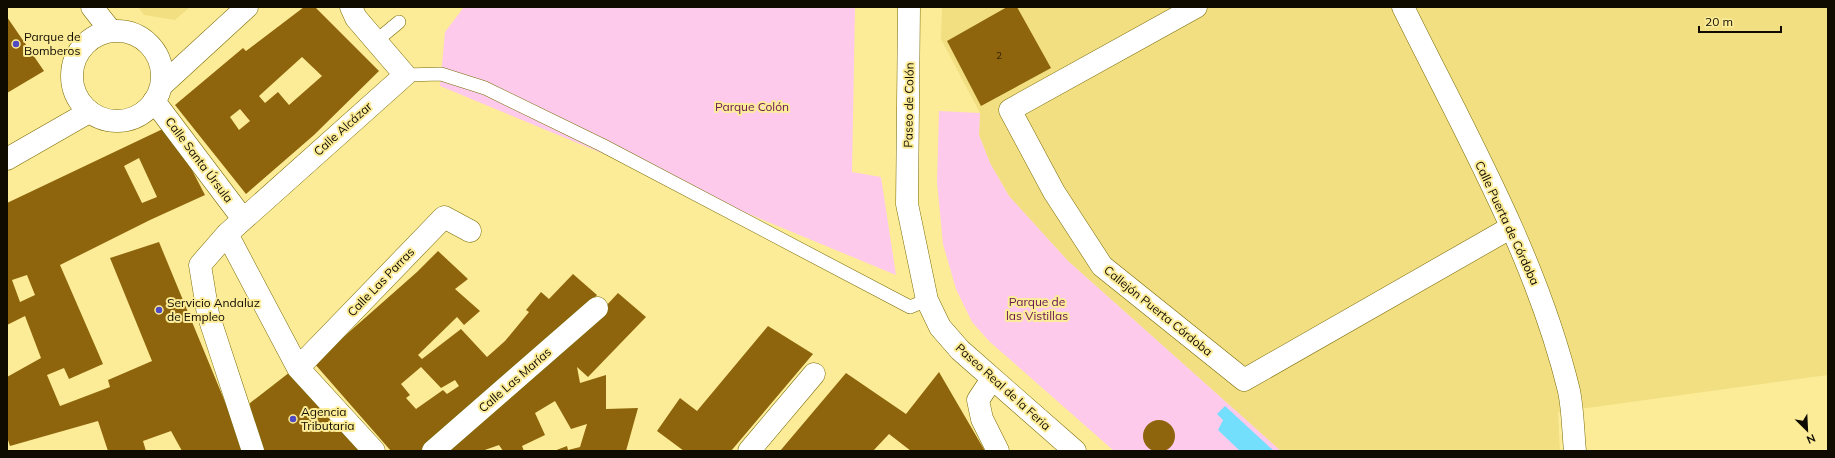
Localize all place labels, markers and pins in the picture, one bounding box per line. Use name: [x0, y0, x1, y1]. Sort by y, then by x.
place label: Parque de Bomberos: [24, 29, 81, 58]
marker: Parque de Bomberos: [11, 39, 21, 49]
place label: Servicio Andaluz de Empleo: [167, 295, 260, 324]
marker: Servicio Andaluz de Empleo: [154, 305, 164, 315]
place label: Agencia Tributaria: [301, 404, 354, 433]
marker: Agencia Tributaria: [288, 414, 298, 424]

